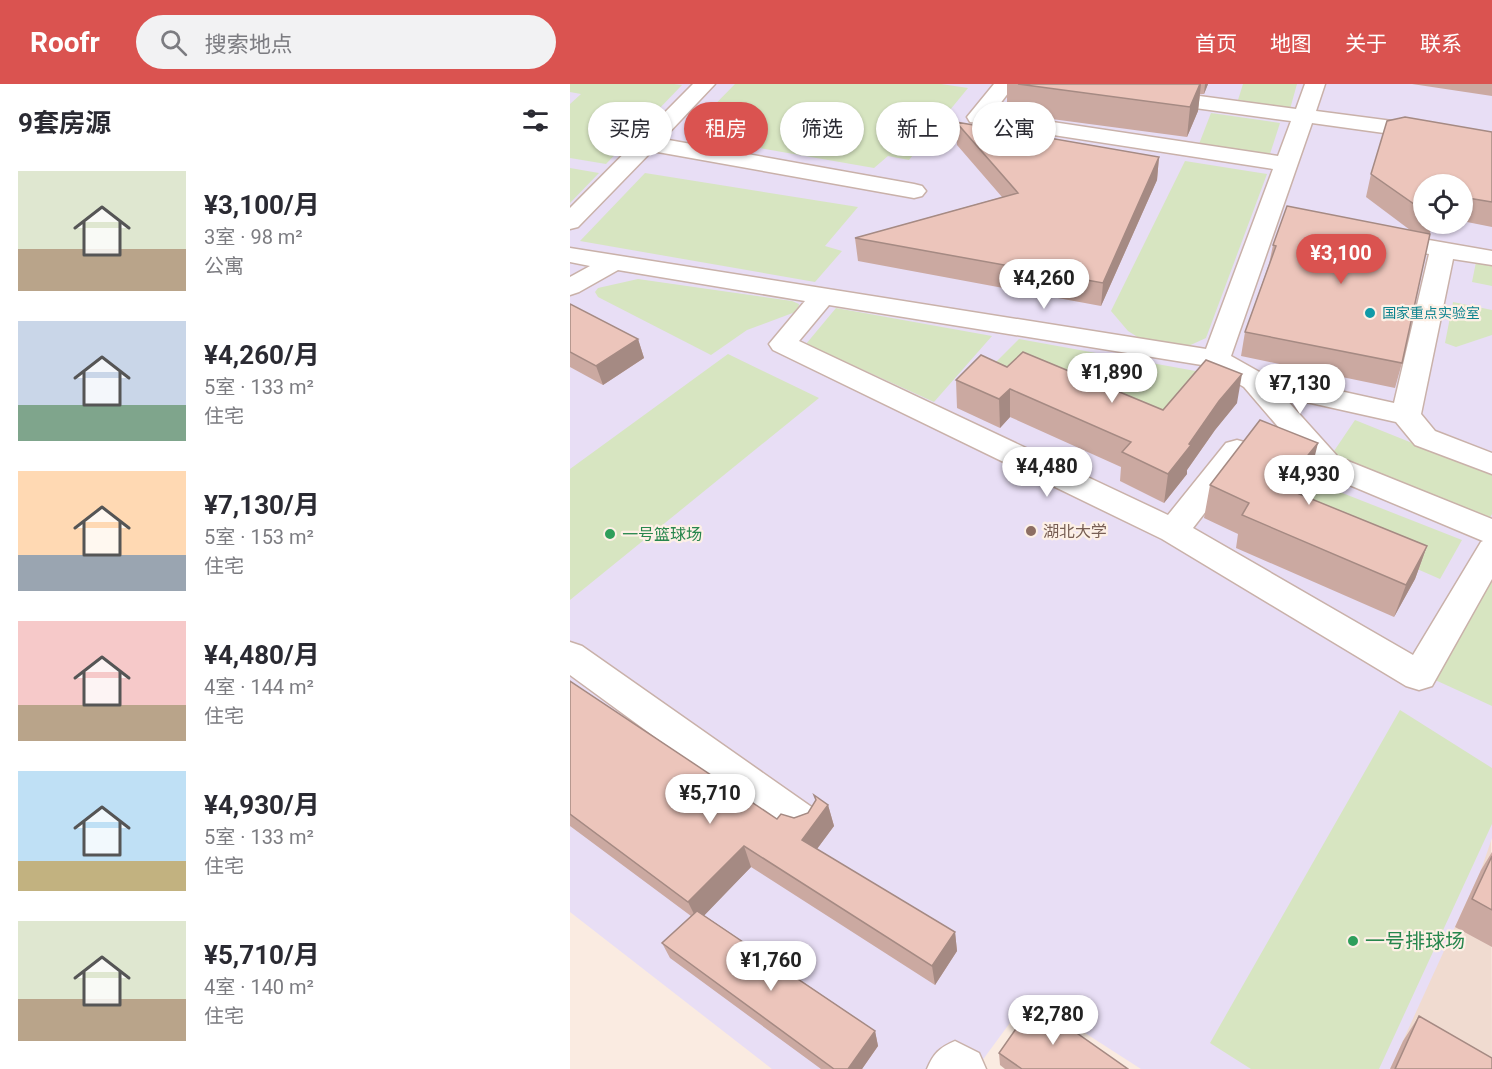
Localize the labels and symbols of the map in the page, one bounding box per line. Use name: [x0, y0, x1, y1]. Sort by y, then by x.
pin: ¥3,100: [1292, 234, 1390, 285]
pin: ¥4,260: [995, 259, 1093, 310]
place label: 国家重点实验室: [1382, 305, 1480, 321]
marker: 国家重点实验室: [1363, 306, 1377, 320]
pin: ¥1,890: [1063, 353, 1161, 404]
pin: ¥7,130: [1251, 364, 1349, 415]
pin: ¥4,480: [998, 447, 1096, 498]
pin: ¥4,930: [1260, 455, 1358, 506]
place label: 湖北大学: [1043, 522, 1107, 541]
marker: 湖北大学: [1024, 524, 1038, 538]
place label: 一号篮球场: [622, 525, 702, 544]
marker: 一号篮球场: [603, 527, 617, 541]
pin: ¥5,710: [661, 774, 759, 825]
place label: 一号排球场: [1365, 929, 1465, 953]
marker: 一号排球场: [1346, 934, 1360, 948]
pin: ¥1,760: [722, 941, 820, 992]
pin: ¥2,780: [1004, 995, 1102, 1046]

